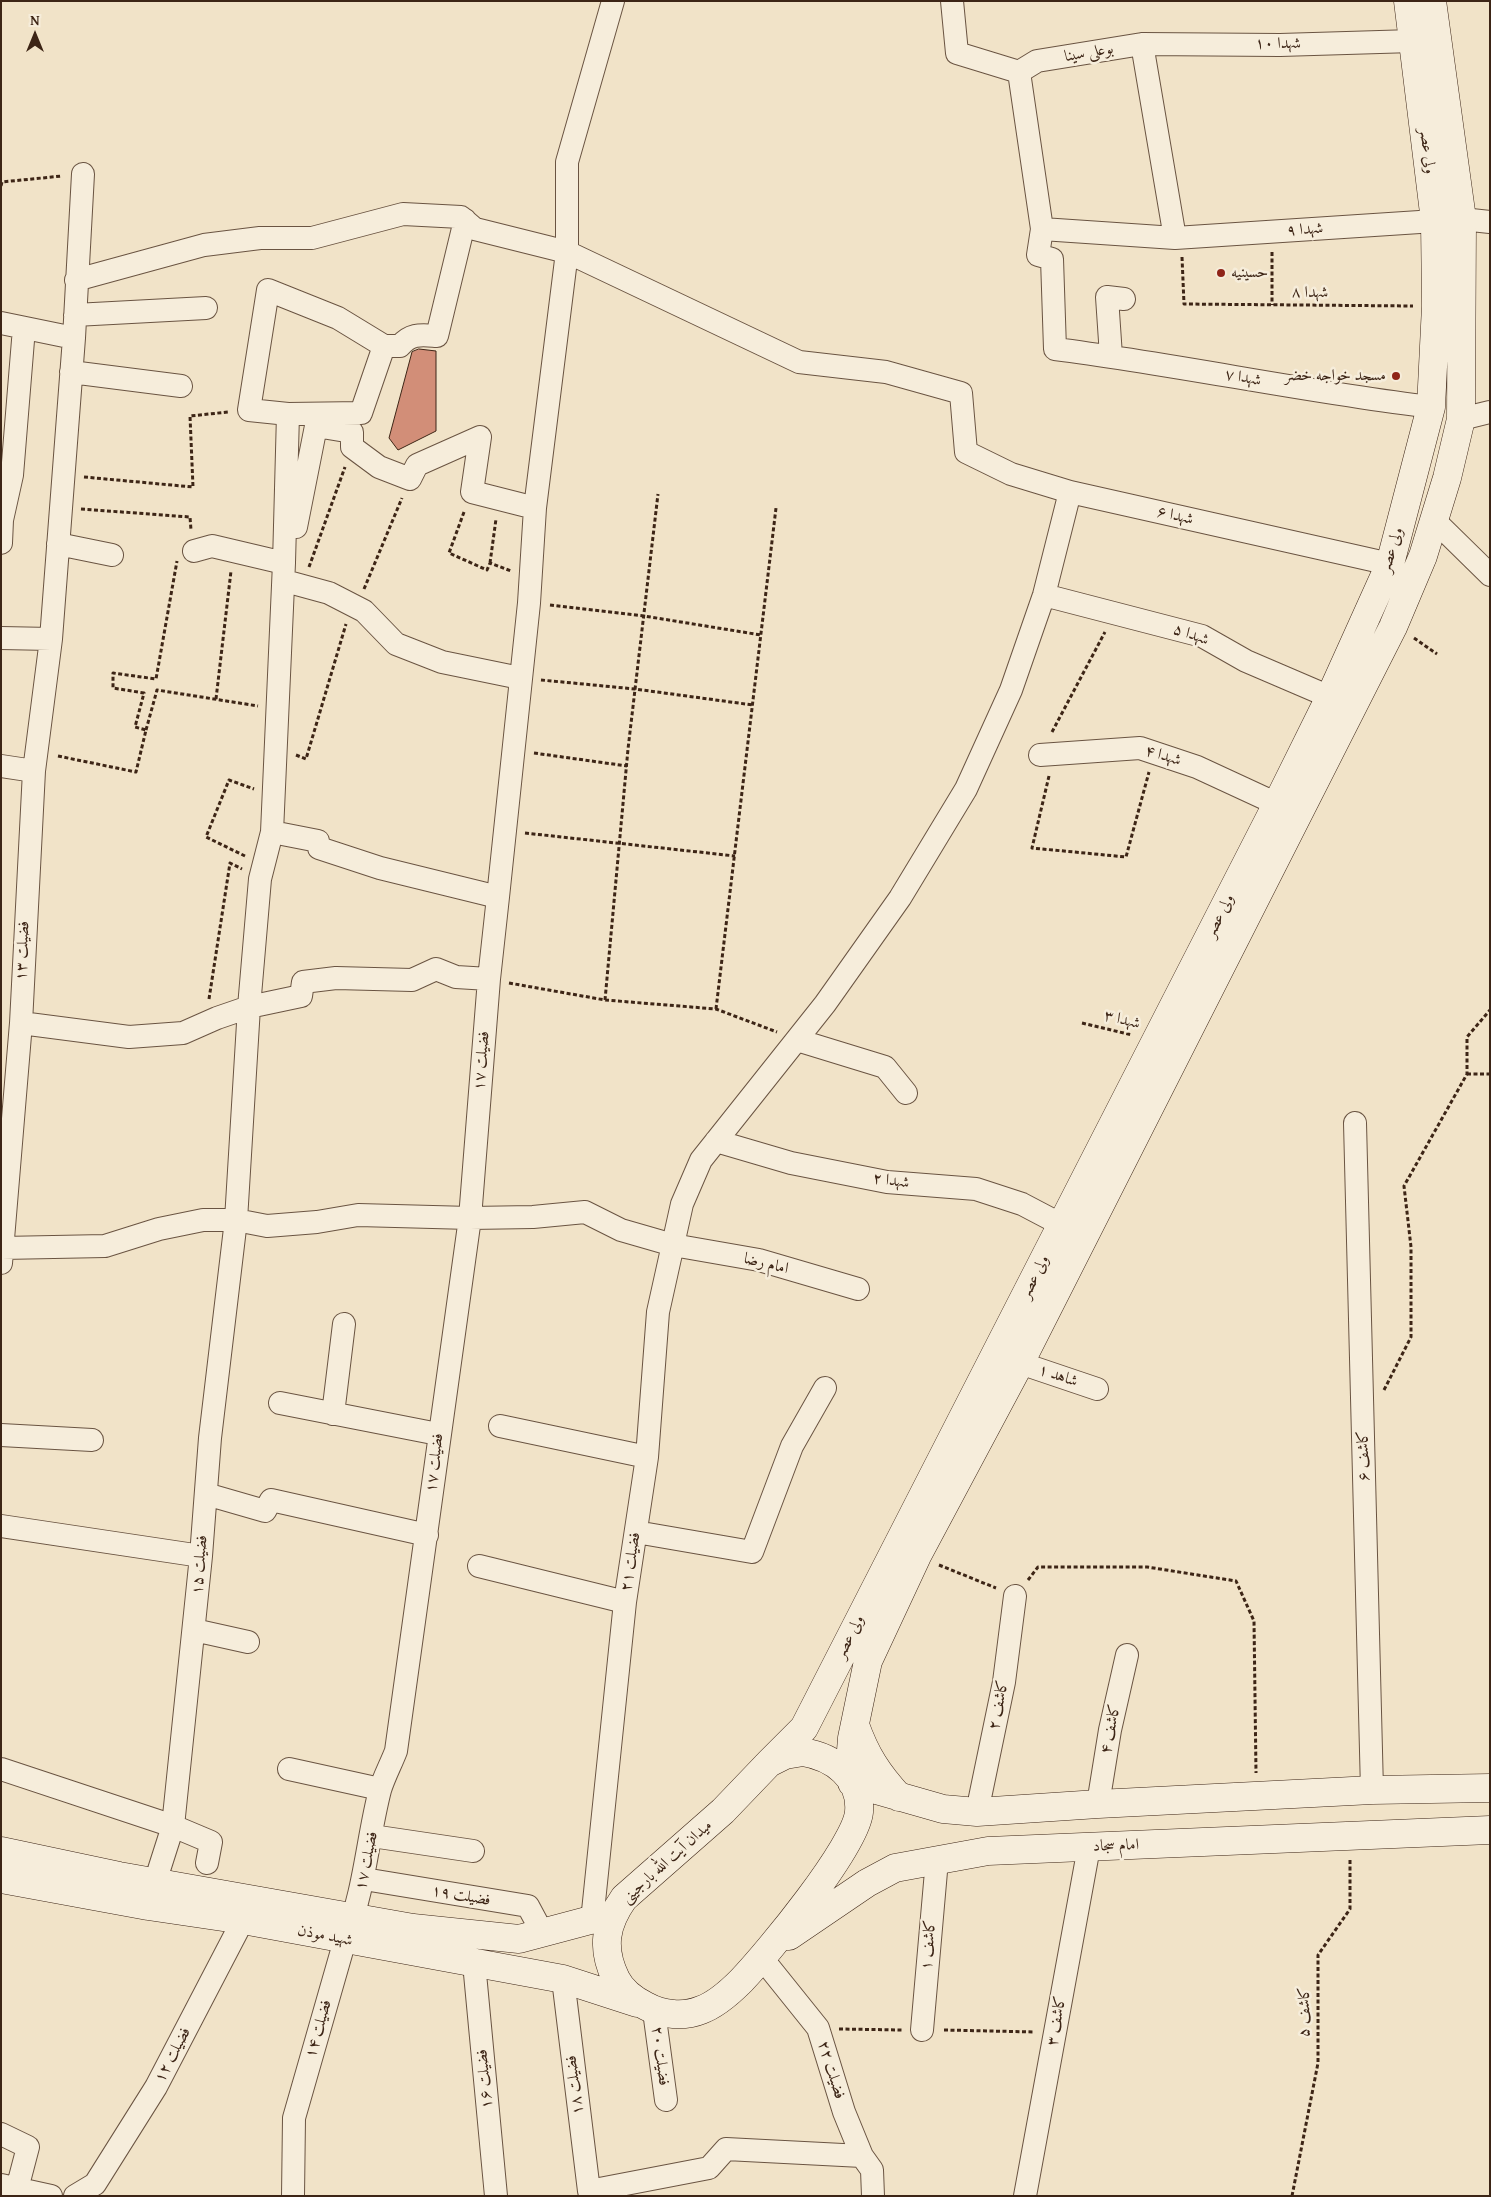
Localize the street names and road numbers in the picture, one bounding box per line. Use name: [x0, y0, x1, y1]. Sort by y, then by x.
street label: شهدا ۱۰: [1255, 34, 1301, 54]
street label: بوعلی سینا: [1063, 39, 1115, 67]
street label: ولی عصر: [1415, 127, 1439, 175]
street label: شهدا ۹: [1286, 219, 1324, 241]
street label: شهدا ۸: [1292, 283, 1328, 303]
street label: شهدا ۷: [1223, 365, 1263, 391]
street label: شهدا ۶: [1155, 503, 1195, 529]
street label: ولی عصر: [1376, 525, 1408, 575]
street label: شهدا ۵: [1170, 620, 1212, 650]
street label: شهدا ۴: [1143, 741, 1183, 771]
street label: ولی عصر: [1201, 891, 1239, 941]
street label: فضیلت ۱۳: [12, 921, 34, 981]
street label: شهدا ۳: [1102, 1006, 1142, 1034]
street label: فضیلت ۱۷: [470, 1030, 494, 1092]
street label: شهدا ۲: [871, 1169, 911, 1193]
street label: امام رضا: [742, 1249, 790, 1279]
street label: ولی عصر: [1016, 1252, 1054, 1302]
street label: شاهد ۱: [1036, 1360, 1080, 1392]
street label: کاشف ۶: [1354, 1431, 1374, 1481]
street label: فضیلت ۱۷: [422, 1432, 448, 1494]
street label: فضیلت ۲۱: [617, 1531, 645, 1593]
street label: فضیلت ۱۵: [188, 1534, 212, 1596]
street label: ولی عصر: [831, 1612, 869, 1662]
street label: کاشف ۲: [985, 1678, 1013, 1732]
street label: کاشف ۴: [1097, 1702, 1125, 1756]
street label: میدان آیت الله بارجینی: [618, 1816, 716, 1908]
street label: فضیلت ۱۷: [351, 1830, 383, 1892]
street label: امام سجاد: [1093, 1836, 1139, 1856]
street label: فضیلت ۱۹: [430, 1881, 492, 1911]
street label: کاشف ۱: [917, 1919, 941, 1971]
street label: شهید موذن: [296, 1921, 354, 1951]
street label: کاشف ۵: [1295, 1987, 1315, 2037]
street label: کاشف ۳: [1043, 1994, 1071, 2048]
street label: فضیلت ۱۴: [302, 1998, 336, 2060]
street label: فضیلت ۱۲: [151, 2024, 195, 2086]
street label: فضیلت ۲۰: [647, 2025, 673, 2087]
street label: فضیلت ۲۲: [813, 2039, 849, 2101]
street label: فضیلت ۱۶: [473, 2048, 497, 2110]
street label: فضیلت ۱۸: [562, 2054, 588, 2116]

